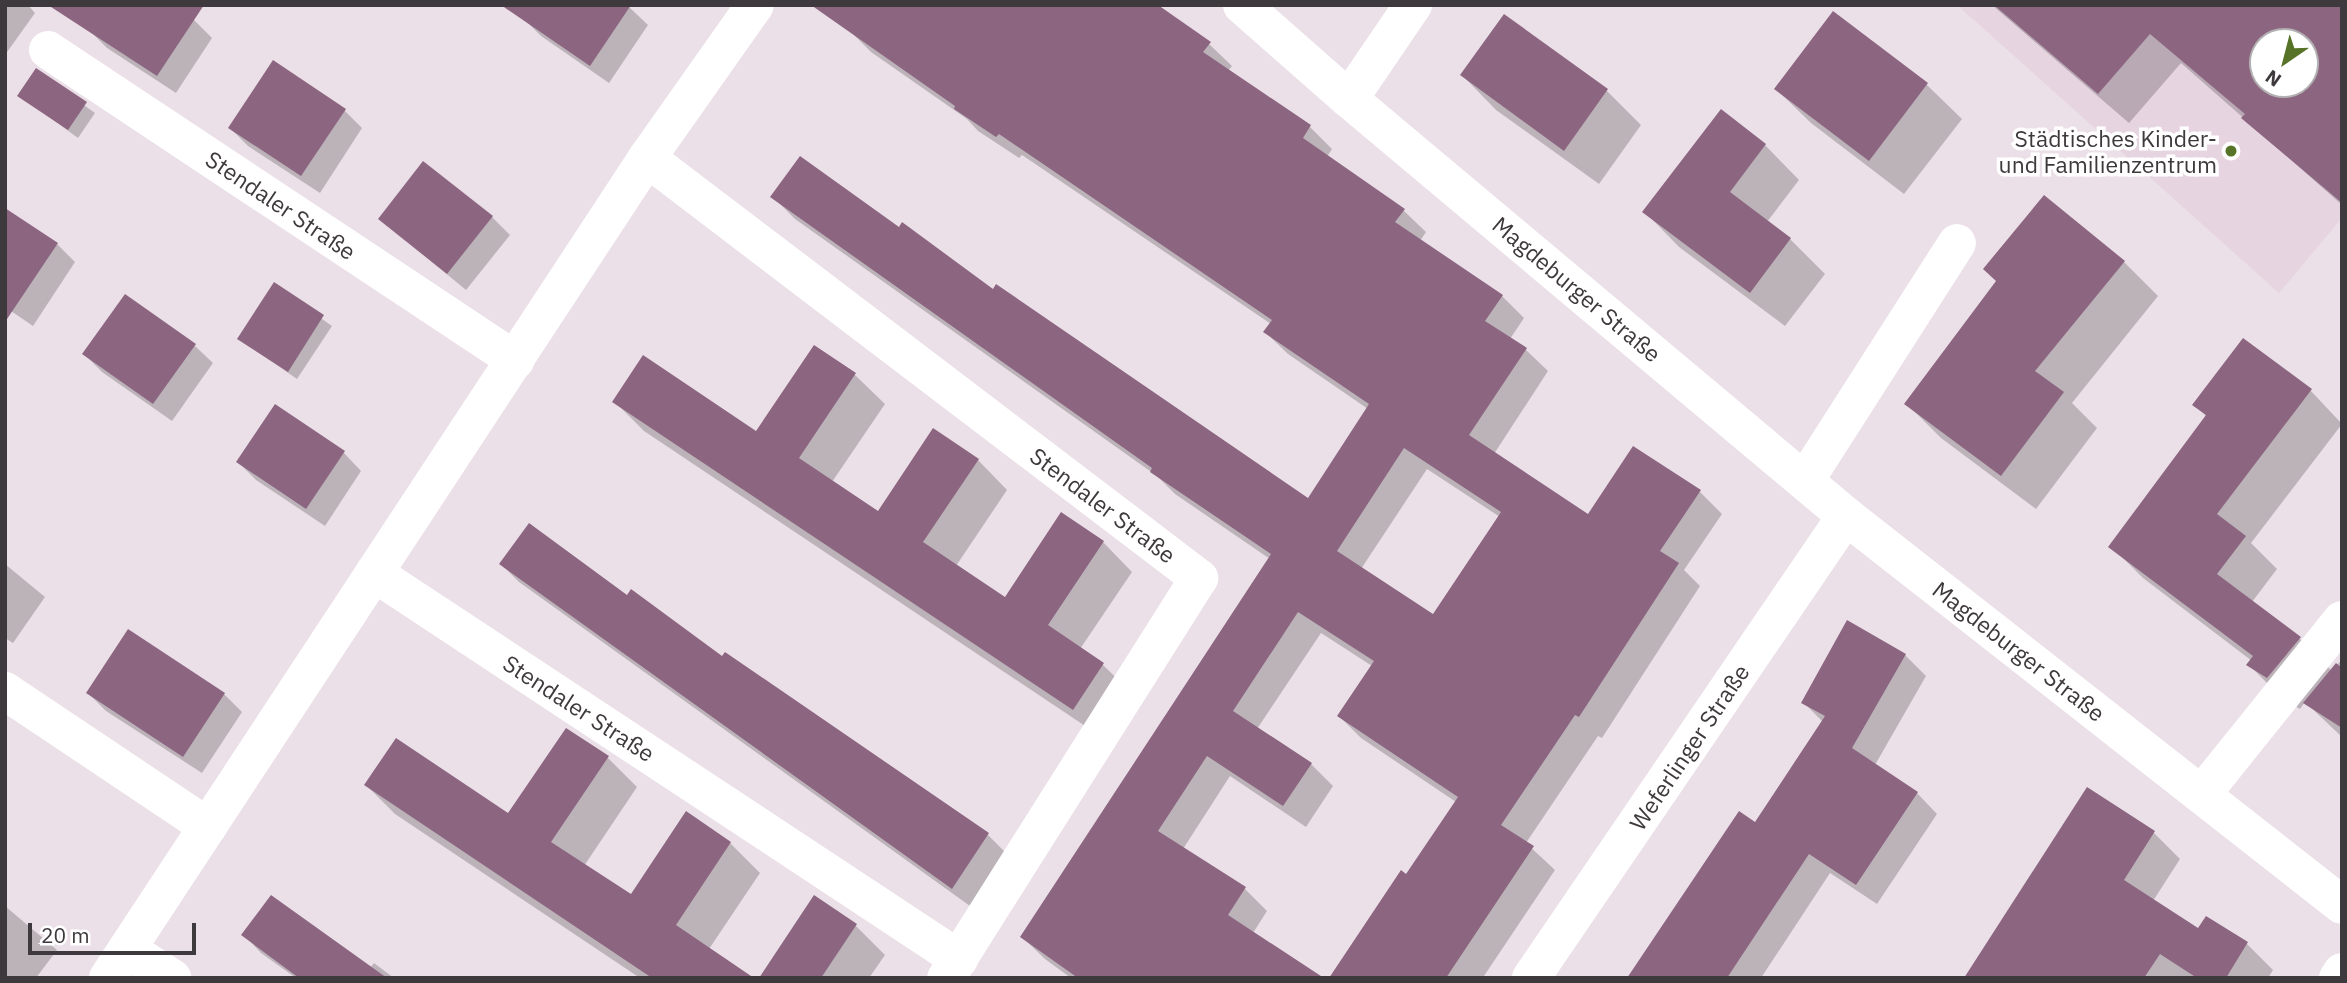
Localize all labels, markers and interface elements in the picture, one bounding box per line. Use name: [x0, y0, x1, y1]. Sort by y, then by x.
north arrow: [2249, 28, 2319, 98]
text: N: [2261, 65, 2286, 92]
place label: Städtisches Kinder- und Familienzentrum: [1999, 124, 2217, 178]
marker: Städtisches Kinder- und Familienzentrum: [2223, 143, 2239, 159]
street label: Stendaler Straße: [201, 145, 361, 265]
street label: Magdeburger Straße: [1487, 211, 1667, 367]
street label: Stendaler Straße: [1025, 441, 1181, 569]
street label: Magdeburger Straße: [1927, 575, 2111, 727]
street label: Stendaler Straße: [498, 649, 660, 767]
street label: Weferlinger Straße: [1623, 659, 1755, 835]
scale bar: [32, 909, 200, 953]
text: 20 m: [41, 921, 90, 949]

